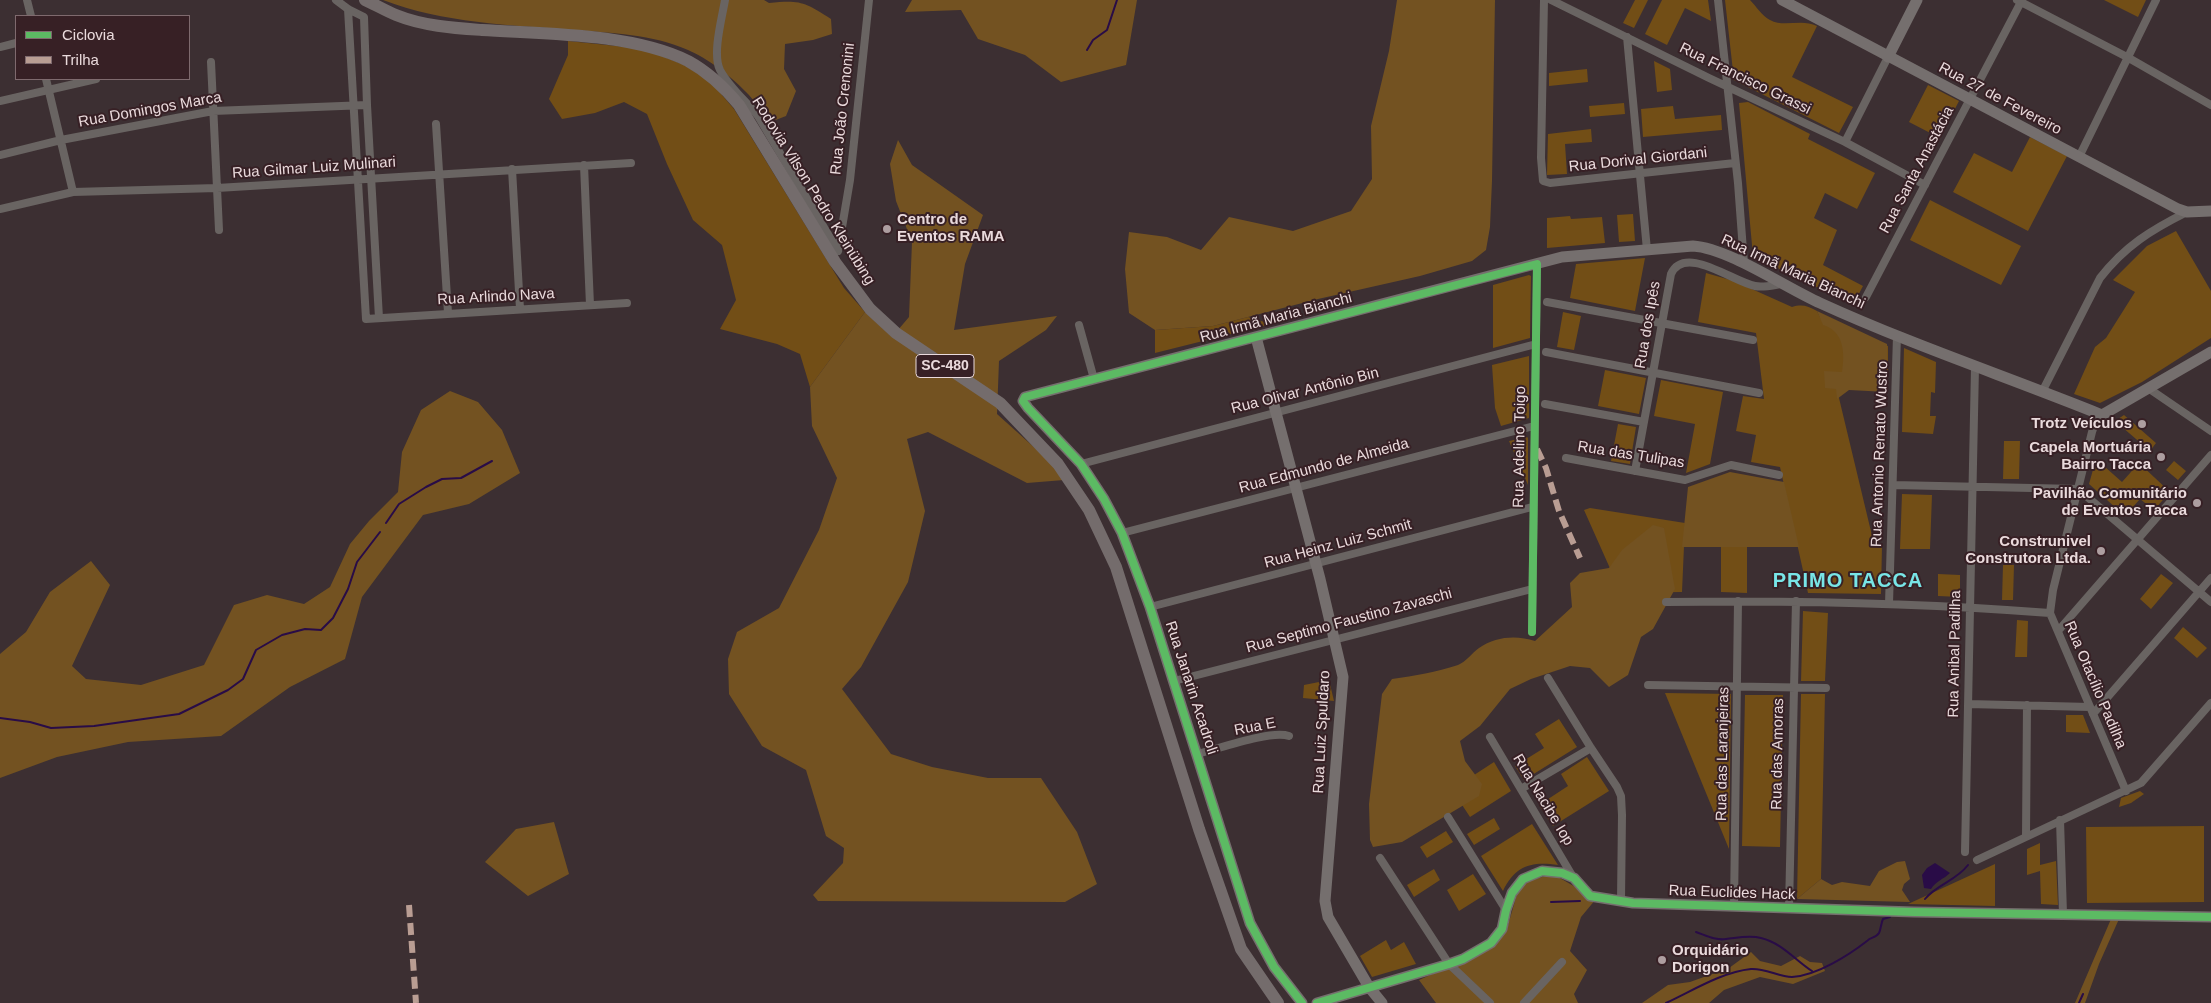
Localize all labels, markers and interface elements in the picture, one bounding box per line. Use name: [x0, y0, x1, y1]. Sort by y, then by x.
legend: [15, 15, 190, 80]
text: Ciclovia: [62, 26, 115, 43]
street label: Rua Francisco Grassi: [1676, 39, 1814, 119]
street label: Rua João Crenonini: [827, 42, 859, 176]
text: Trilha: [62, 51, 99, 68]
street label: Rua 27 de Fevereiro: [1935, 59, 2065, 139]
street label: Rua Domingos Marca: [77, 89, 223, 131]
street label: Rodovia Vilson Pedro Kleinübing: [748, 94, 878, 288]
street label: Rua Santa Anastácia: [1876, 104, 1958, 236]
street label: Rua Dorival Giordani: [1568, 144, 1708, 176]
street label: Rua Gilmar Luiz Mulinari: [231, 153, 397, 183]
place label: Centro de Eventos RAMA: [897, 211, 1005, 246]
marker: Centro de Eventos RAMA: [881, 223, 893, 235]
street label: Rua Irmã Maria Bianchi: [1718, 231, 1868, 313]
street label: Rua dos Ipês: [1631, 280, 1665, 370]
street label: Rua Arlindo Nava: [437, 285, 555, 309]
street label: Rua Irmã Maria Bianchi: [1198, 289, 1354, 347]
road number: SC-480: [916, 354, 974, 378]
street label: Rua Antonio Renato Wustro: [1868, 360, 1892, 548]
street label: Rua Olivar Antônio Bin: [1229, 364, 1381, 418]
street label: Rua Adelino Toigo: [1510, 386, 1530, 508]
place label: Trotz Veículos: [2031, 415, 2132, 433]
marker: Trotz Veículos: [2136, 418, 2148, 430]
street label: Rua Edmundo de Almeida: [1237, 435, 1411, 497]
street label: Rua das Tulipas: [1576, 438, 1686, 472]
place label: Capela Mortuária Bairro Tacca: [2029, 439, 2151, 474]
marker: Capela Mortuária Bairro Tacca: [2155, 451, 2167, 463]
place label: Pavilhão Comunitário de Eventos Tacca: [2033, 485, 2187, 520]
marker: Pavilhão Comunitário de Eventos Tacca: [2191, 497, 2203, 509]
street label: Rua Heinz Luiz Schmit: [1262, 516, 1414, 572]
place label: Construnivel Construtora Ltda.: [1965, 533, 2091, 568]
marker: Construnivel Construtora Ltda.: [2095, 545, 2107, 557]
district label: PRIMO TACCA: [1771, 569, 1925, 593]
street label: Rua Septimo Faustino Zavaschi: [1244, 585, 1454, 657]
street label: Rua Anibal Padilha: [1945, 590, 1965, 718]
street label: Rua Janarin Acadroli: [1161, 619, 1221, 757]
street label: Rua Otacílio Padilha: [2060, 619, 2130, 751]
street label: Rua Luiz Spuldaro: [1310, 670, 1334, 794]
street label: Rua das Laranjeiras: [1713, 687, 1733, 821]
street label: Rua das Amoras: [1768, 698, 1788, 810]
street label: Rua E: [1233, 714, 1277, 740]
street label: Rua Nacibe Iop: [1509, 751, 1577, 849]
street label: Rua Euclides Hack: [1668, 882, 1796, 904]
place label: Orquidário Dorigon: [1672, 942, 1749, 977]
marker: Orquidário Dorigon: [1656, 954, 1668, 966]

